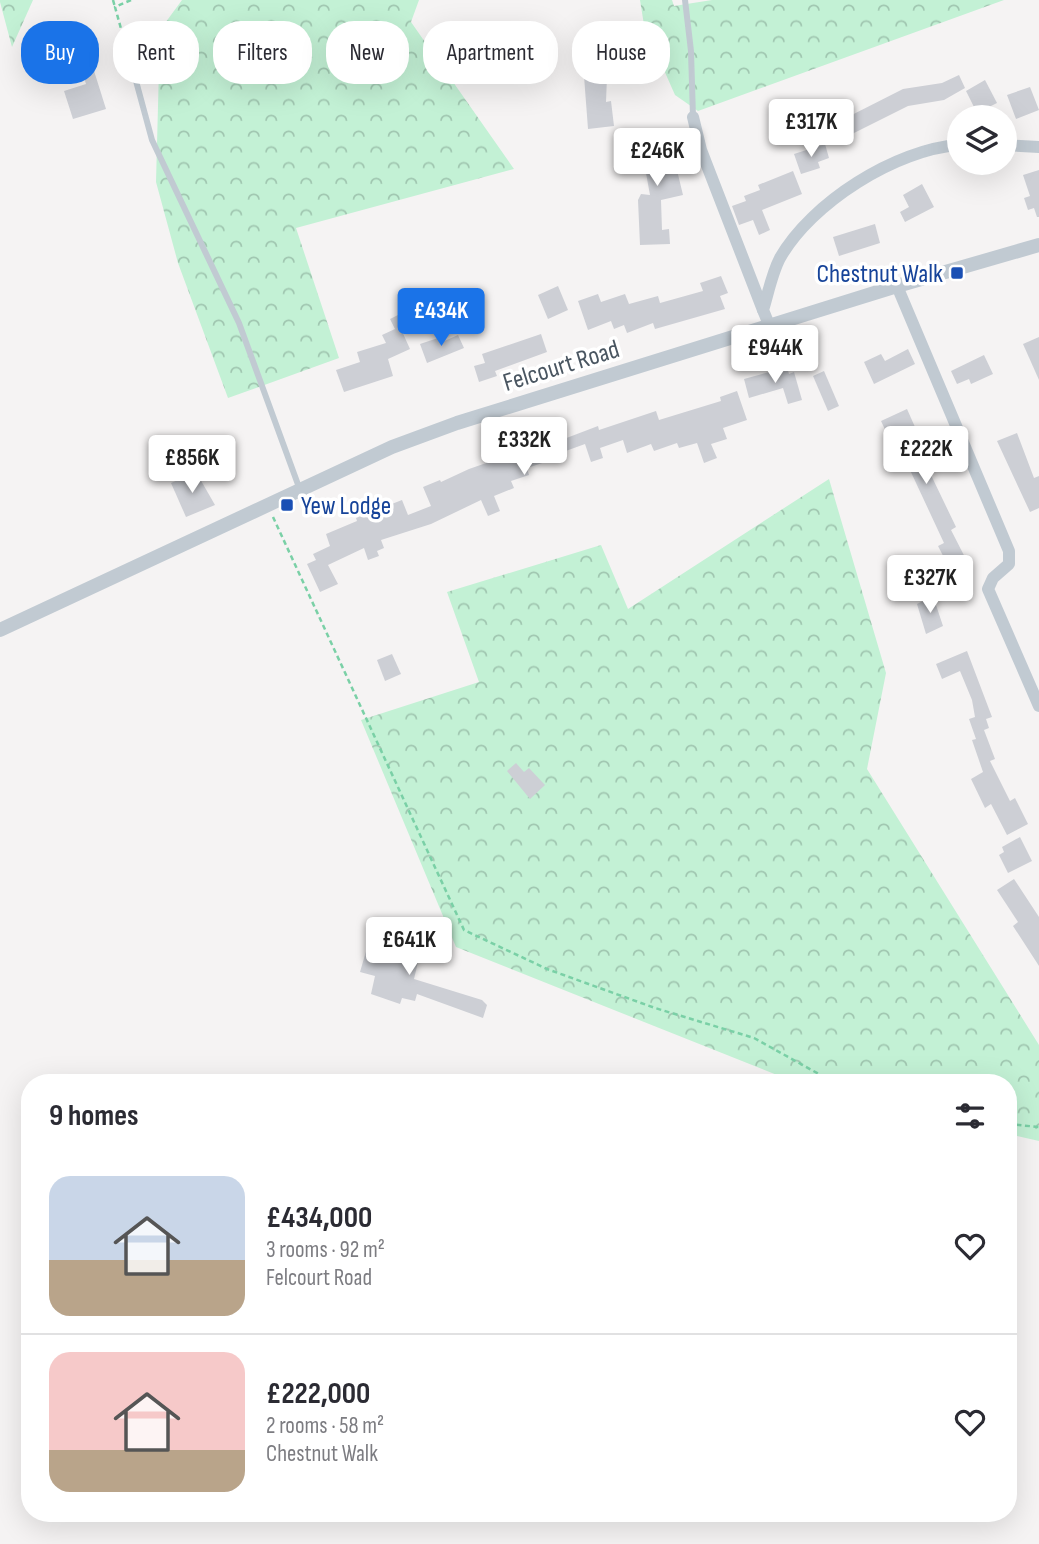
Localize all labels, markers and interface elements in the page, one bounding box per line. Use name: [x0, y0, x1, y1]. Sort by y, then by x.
chip: Buy: [21, 21, 99, 84]
chip: Rent: [113, 21, 199, 84]
chip: Filters: [213, 21, 312, 84]
chip: New: [326, 21, 409, 84]
chip: Apartment: [423, 21, 558, 84]
chip: House: [572, 21, 670, 84]
pin: £317K: [762, 100, 860, 159]
map controls: [947, 105, 1017, 175]
button: layers: [947, 105, 1017, 175]
text: £317K: [785, 108, 837, 136]
pin: £246K: [608, 128, 706, 188]
text: £246K: [630, 137, 684, 165]
place label: Chestnut Walk: [816, 259, 943, 290]
marker: Chestnut Walk: [949, 265, 965, 281]
pin: £434K: [392, 288, 490, 348]
text: £434K: [414, 297, 468, 325]
pin: £944K: [726, 326, 824, 385]
street label: Felcourt Road: [500, 334, 623, 399]
text: £944K: [747, 334, 803, 362]
pin: £332K: [475, 418, 573, 477]
text: £332K: [497, 426, 551, 454]
pin: £222K: [877, 426, 975, 486]
pin: £856K: [143, 435, 241, 495]
text: £222K: [899, 435, 953, 463]
text: £856K: [165, 444, 219, 472]
place label: Yew Lodge: [301, 491, 391, 522]
marker: Yew Lodge: [279, 497, 295, 513]
pin: £327K: [881, 556, 979, 615]
text: £327K: [903, 564, 957, 592]
pin: £641K: [360, 918, 458, 977]
text: £641K: [382, 926, 436, 954]
icon: filters: [951, 1097, 989, 1135]
text: 9 homes: [49, 1098, 139, 1134]
text: £434,000: [266, 1200, 372, 1236]
icon: home: [105, 1204, 189, 1288]
icon: heart: [951, 1227, 989, 1265]
text: 3 rooms · 92 m²: [266, 1236, 385, 1264]
text: Felcourt Road: [266, 1264, 372, 1292]
text: £222,000: [266, 1376, 370, 1412]
icon: home: [105, 1380, 189, 1464]
icon: heart: [951, 1403, 989, 1441]
text: 2 rooms · 58 m²: [266, 1412, 384, 1440]
text: Chestnut Walk: [266, 1440, 378, 1468]

